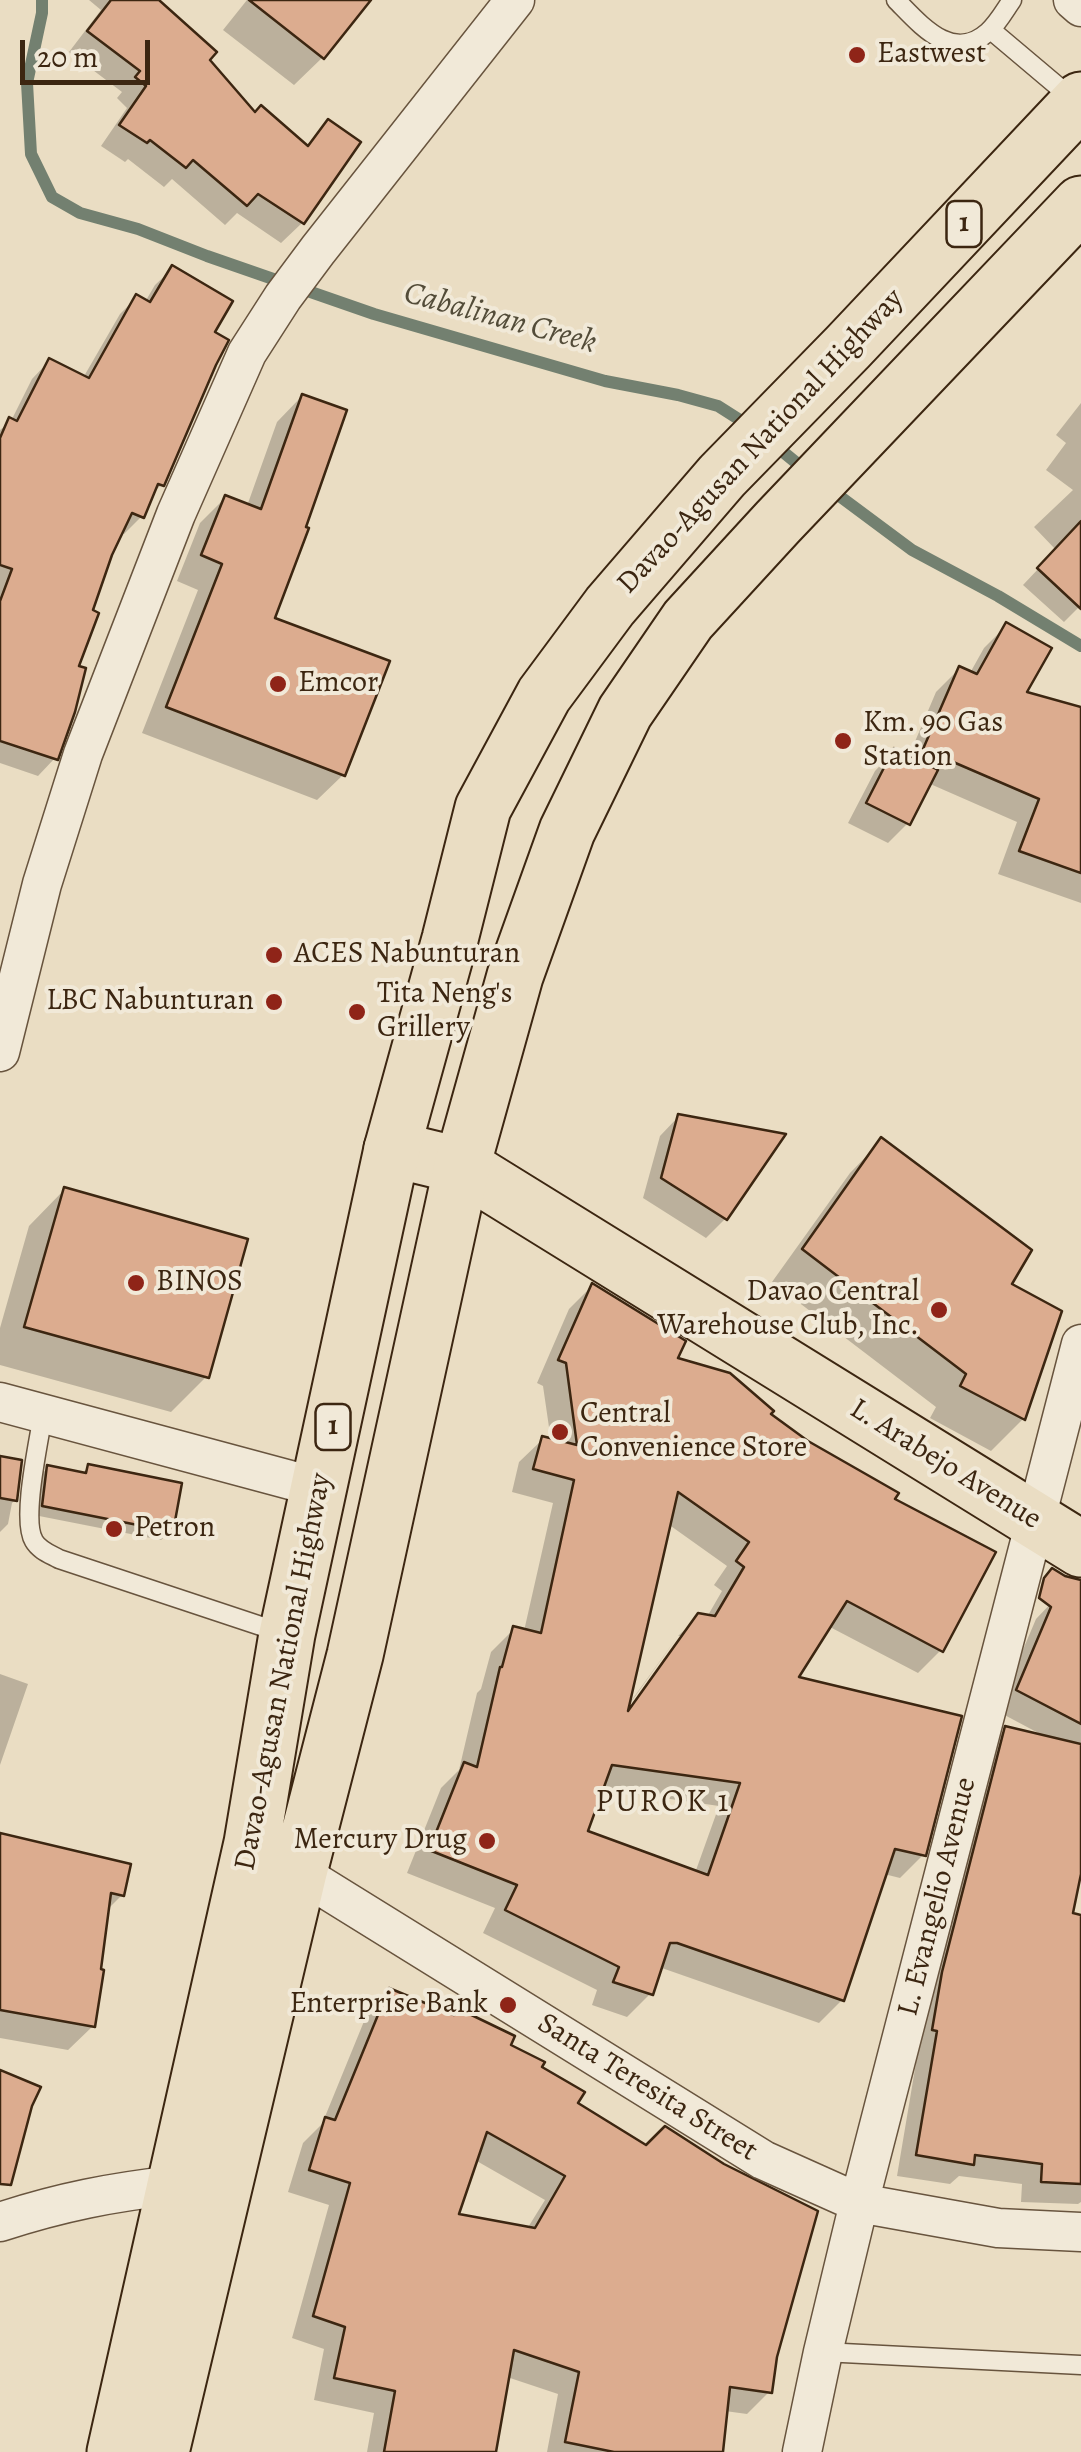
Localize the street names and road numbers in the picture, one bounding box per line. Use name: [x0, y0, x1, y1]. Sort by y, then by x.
road number: 1: [946, 201, 982, 247]
street label: Davao-Agusan National Highway: [610, 282, 912, 602]
street label: L. Arabejo Avenue: [843, 1392, 1047, 1538]
road number: 1: [316, 1404, 350, 1450]
street label: Davao-Agusan National Highway: [228, 1470, 340, 1874]
street label: L. Evangelio Avenue: [891, 1774, 985, 2020]
street label: Santa Teresita Street: [530, 2006, 764, 2170]

